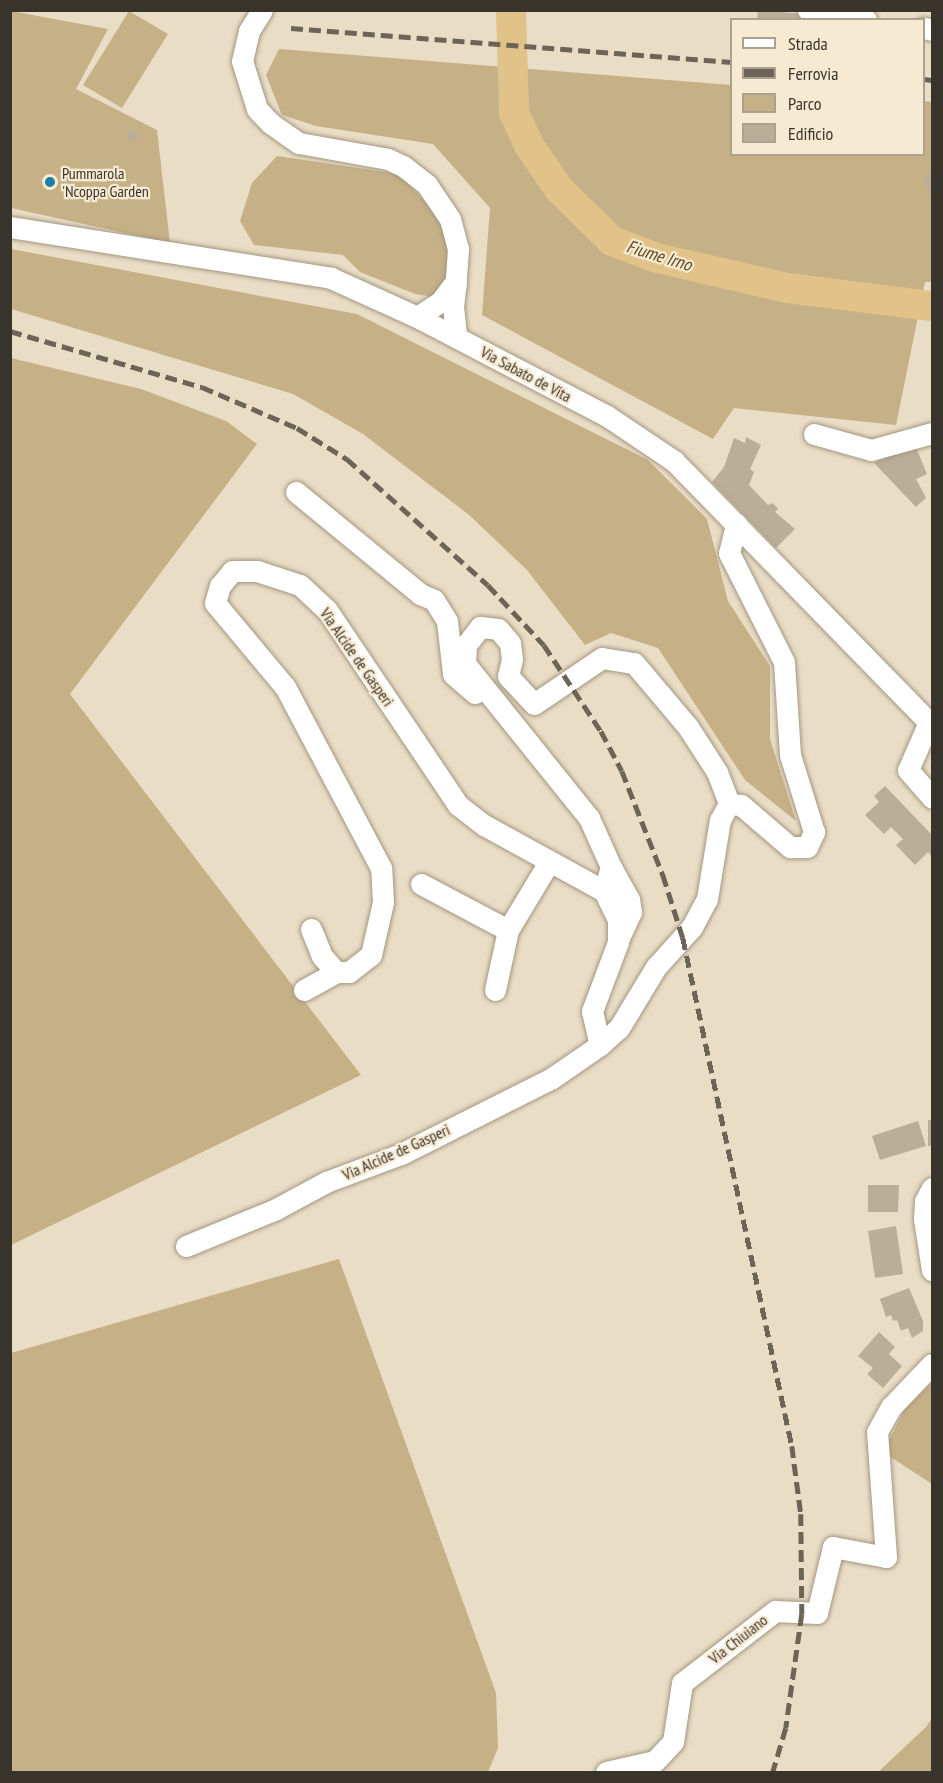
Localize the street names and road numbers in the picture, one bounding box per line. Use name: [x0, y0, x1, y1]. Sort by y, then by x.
street label: Via Sabato de Vita: [477, 342, 575, 406]
street label: Via Alcide de Gasperi: [316, 604, 398, 710]
street label: Via Alcide de Gasperi: [339, 1120, 453, 1184]
street label: Via Chiuiano: [705, 1610, 771, 1668]

